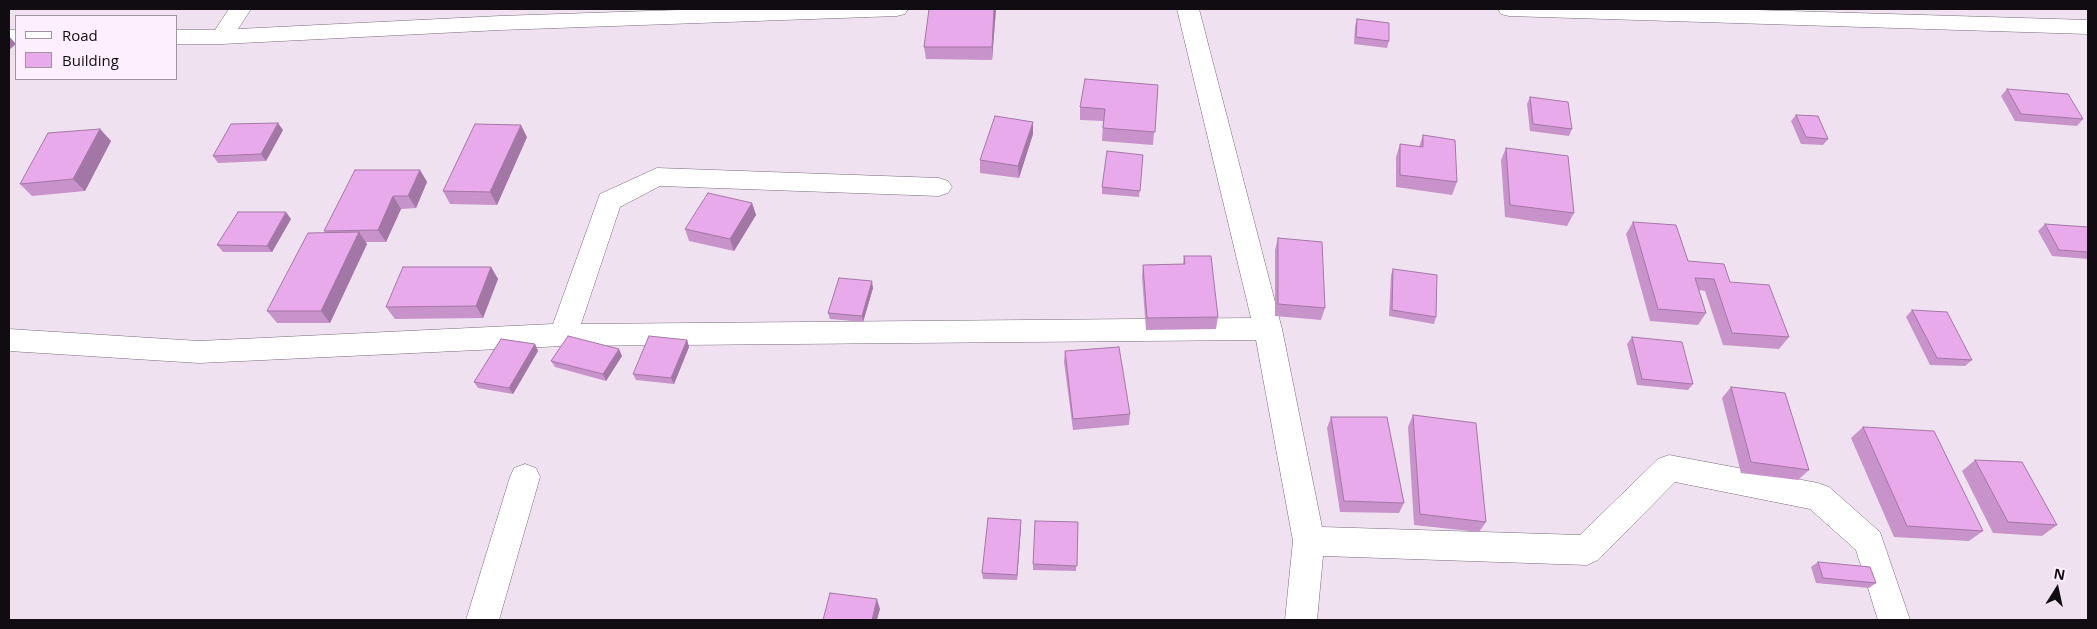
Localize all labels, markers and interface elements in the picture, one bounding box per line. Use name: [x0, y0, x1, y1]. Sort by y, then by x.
legend: [15, 15, 178, 80]
text: Road: [62, 25, 98, 45]
text: Building: [62, 50, 119, 70]
text: N: [2052, 563, 2067, 584]
north arrow: [2032, 564, 2082, 614]

